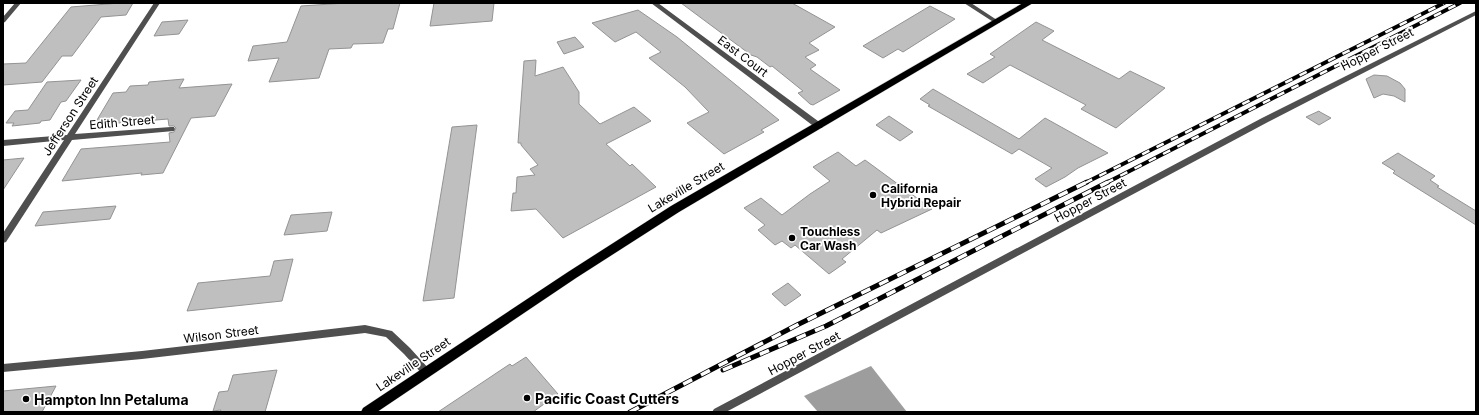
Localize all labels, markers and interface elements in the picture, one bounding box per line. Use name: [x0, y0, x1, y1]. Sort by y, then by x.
street label: Hopper Street: [1338, 24, 1416, 74]
street label: East Court: [715, 32, 771, 80]
street label: Jefferson Street: [39, 74, 101, 158]
street label: Edith Street: [89, 112, 155, 132]
street label: Lakeville Street: [645, 158, 727, 216]
street label: Hopper Street: [1051, 175, 1129, 225]
place label: California Hybrid Repair: [881, 181, 961, 210]
marker: California Hybrid Repair: [868, 190, 878, 200]
place label: Touchless Car Wash: [800, 224, 861, 253]
marker: Touchless Car Wash: [787, 233, 797, 243]
street label: Wilson Street: [183, 322, 259, 346]
street label: Hopper Street: [765, 328, 843, 378]
street label: Lakeville Street: [373, 334, 453, 394]
place label: Pacific Coast Cutters: [535, 390, 679, 407]
place label: Hampton Inn Petaluma: [34, 391, 189, 408]
marker: Pacific Coast Cutters: [522, 393, 532, 403]
marker: Hampton Inn Petaluma: [21, 394, 31, 404]

